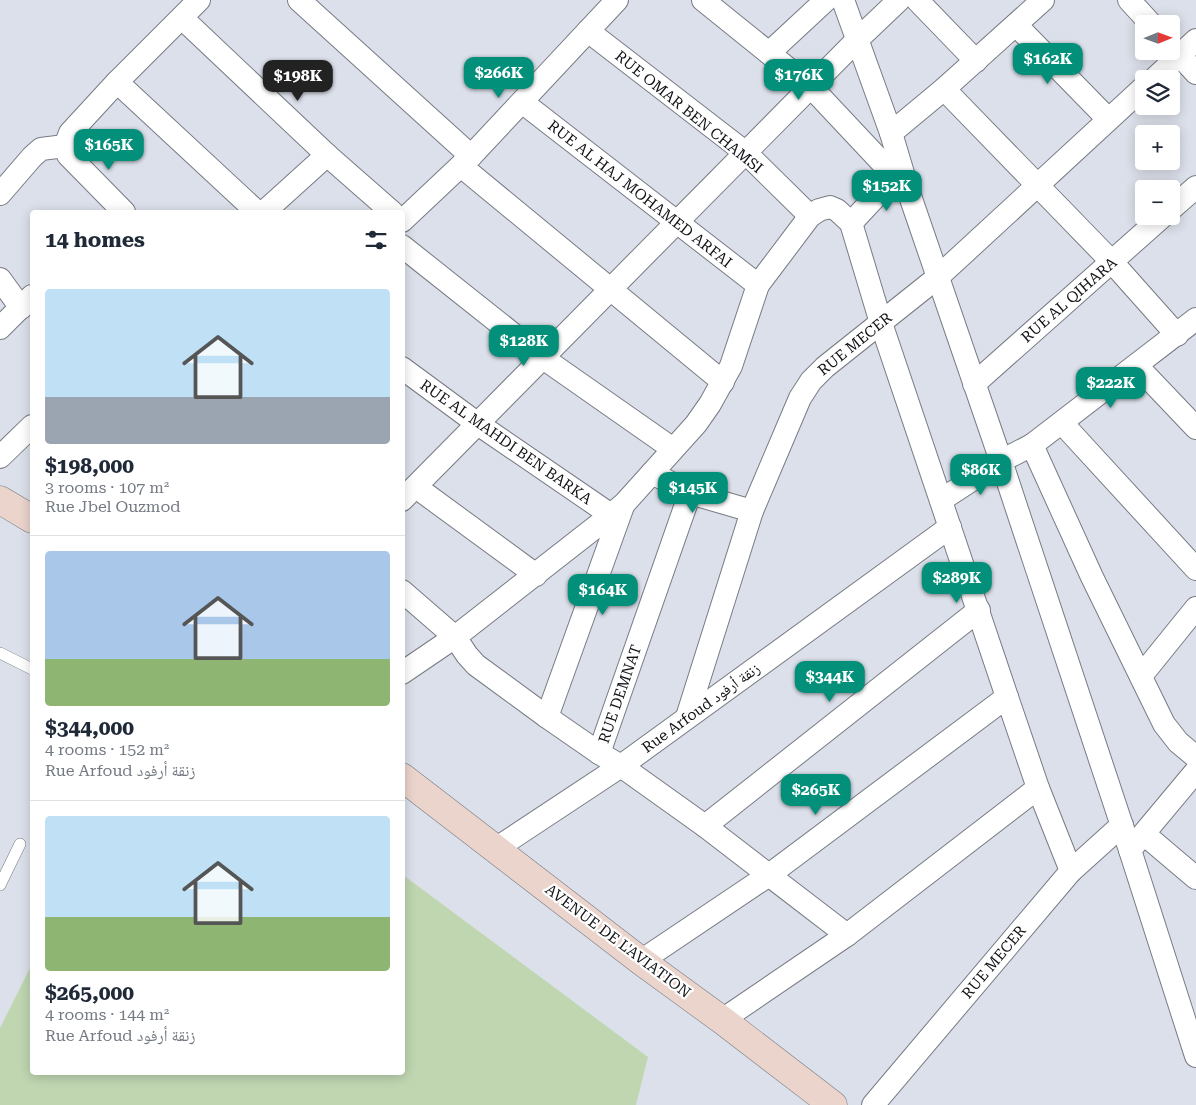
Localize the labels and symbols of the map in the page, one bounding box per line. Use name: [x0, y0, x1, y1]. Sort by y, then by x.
north arrow: [1135, 15, 1180, 60]
pin: $162K: [1013, 42, 1083, 85]
street label: RUE OMAR BEN CHAMSI: [611, 47, 767, 177]
pin: $266K: [464, 56, 534, 99]
pin: $176K: [764, 58, 834, 101]
pin: $198K: [263, 59, 333, 102]
street label: RUE AL HAJ MOHAMED ARFAI: [544, 116, 736, 272]
pin: $165K: [74, 128, 144, 171]
pin: $152K: [852, 170, 922, 212]
street label: RUE AL QIHARA: [1018, 253, 1121, 346]
street label: RUE MECER: [814, 308, 896, 379]
pin: $128K: [489, 324, 559, 367]
pin: $222K: [1076, 366, 1146, 409]
street label: RUE AL MAHDI BEN BARKA: [417, 376, 596, 509]
pin: $86K: [951, 454, 1011, 496]
pin: $145K: [658, 472, 728, 514]
pin: $289K: [922, 562, 992, 604]
pin: $164K: [568, 574, 638, 616]
street label: RUE DEMNAT: [595, 642, 645, 746]
street label: Rue Arfoud زنقة أرفود: [639, 659, 764, 757]
pin: $344K: [795, 660, 865, 703]
pin: $265K: [781, 774, 851, 816]
street label: AVENUE DE L'AVIATION: [542, 880, 694, 1002]
street label: RUE MECER: [958, 921, 1030, 1002]

